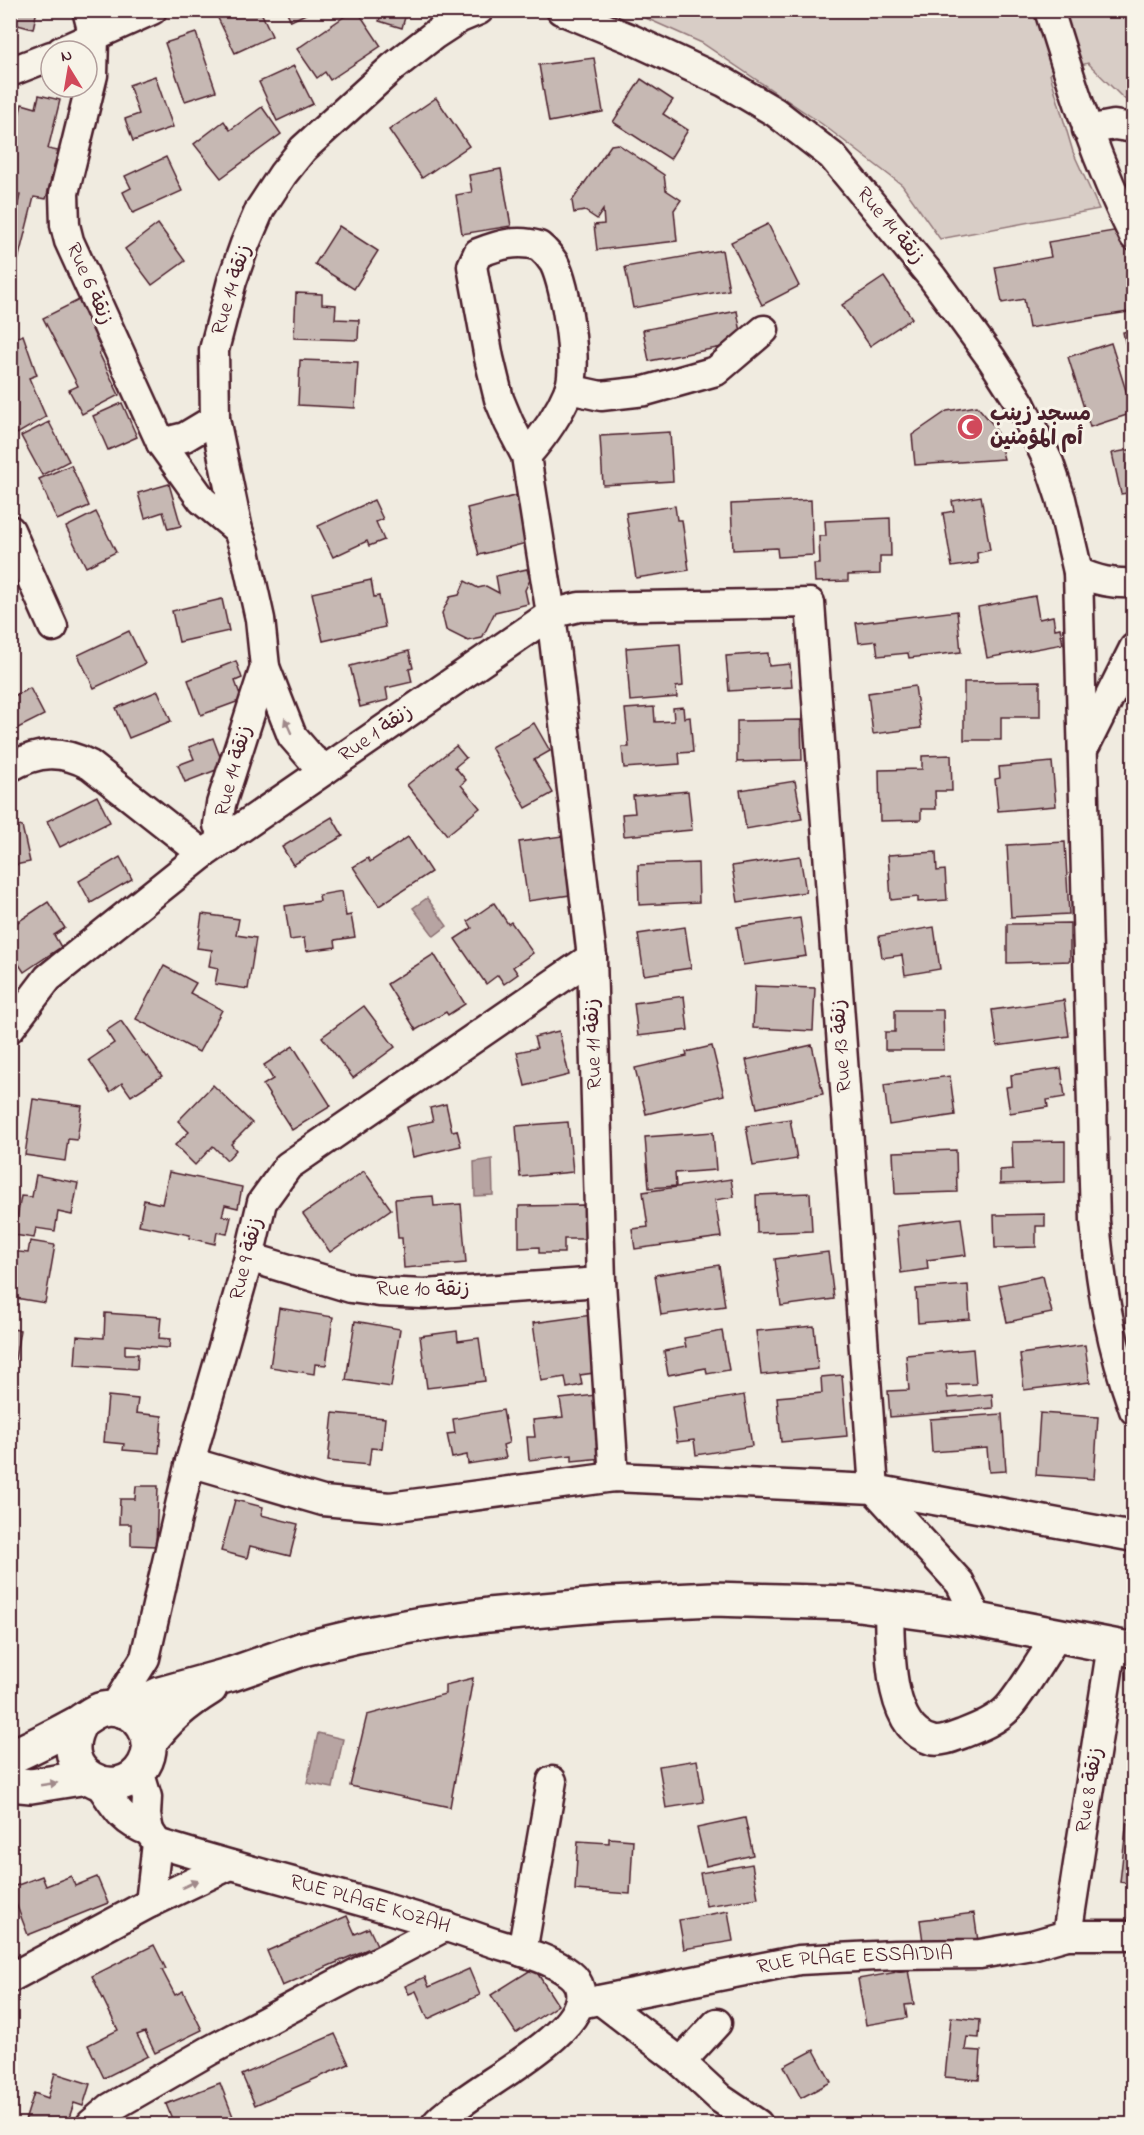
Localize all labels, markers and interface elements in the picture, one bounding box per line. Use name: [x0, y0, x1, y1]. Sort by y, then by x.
north arrow: [39, 39, 99, 99]
text: N: [59, 43, 74, 69]
street label: Rue 14 زنقة: [849, 181, 931, 271]
street label: Rue 6 زنقة: [58, 238, 120, 330]
street label: Rue 14 زنقة: [204, 241, 260, 339]
place label: مسجد زينب أم المؤمنين: [990, 400, 1091, 454]
mosque icon: مسجد زينب أم المؤمنين: [955, 412, 985, 442]
street label: Rue 1 زنقة: [333, 697, 419, 771]
one-way arrow: [283, 718, 292, 735]
street label: Rue 14 زنقة: [207, 722, 261, 820]
street label: Rue 11 زنقة: [577, 998, 611, 1090]
street label: Rue 13 زنقة: [824, 998, 860, 1094]
street label: Rue 9 زنقة: [222, 1215, 272, 1303]
street label: Rue 10 زنقة: [376, 1275, 470, 1305]
street label: Rue 8 زنقة: [1068, 1745, 1112, 1835]
one-way arrow: [40, 1779, 59, 1788]
street label: RUE PLAGE KOZAH: [286, 1867, 454, 1942]
one-way arrow: [181, 1880, 198, 1889]
street label: RUE PLAGE ESSAIDIA: [754, 1939, 953, 1983]

